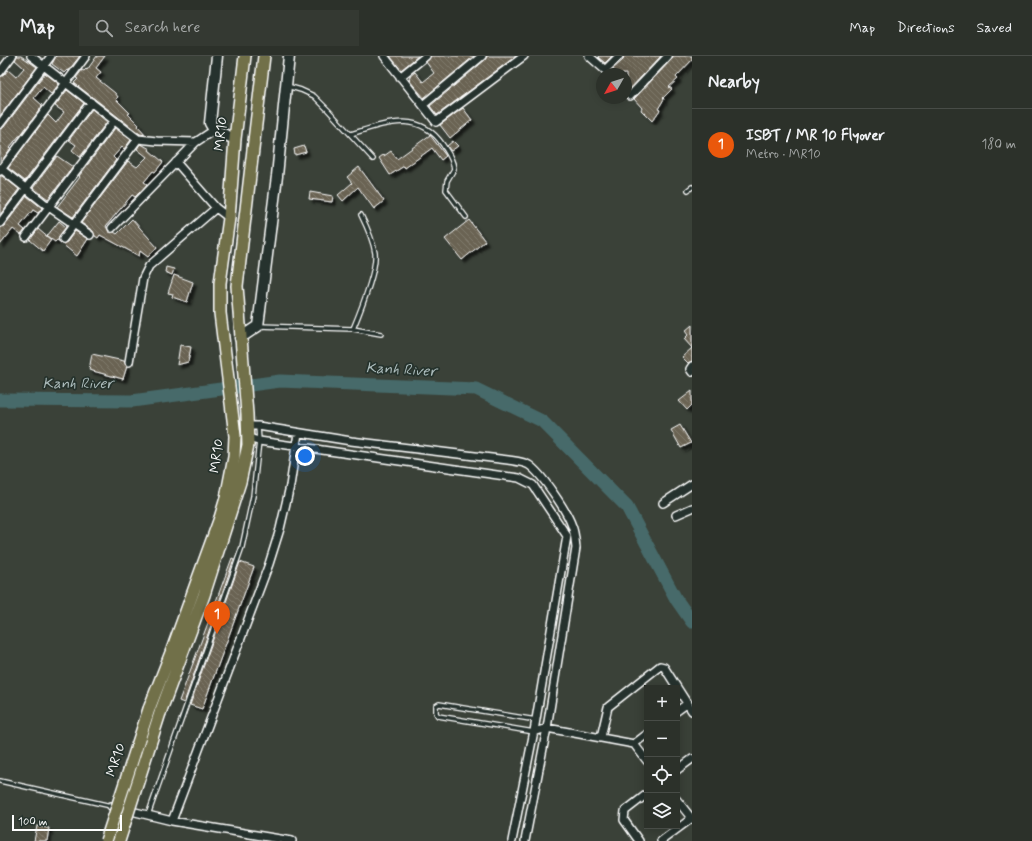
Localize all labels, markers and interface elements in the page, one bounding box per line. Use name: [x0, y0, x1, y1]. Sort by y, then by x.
search box: [79, 10, 359, 46]
text: Map: [20, 15, 55, 40]
icon: search: [93, 17, 115, 39]
text: Search here: [125, 18, 200, 38]
text: Map: [849, 19, 875, 37]
text: Directions: [897, 19, 955, 37]
text: Saved: [977, 19, 1012, 37]
north arrow: [596, 68, 632, 104]
text: Nearby: [708, 71, 760, 93]
street label: MR10: [210, 116, 232, 152]
text: ISBT / MR 10 Flyover: [746, 126, 885, 146]
text: 1: [718, 136, 724, 153]
text: 180 m: [981, 136, 1016, 153]
text: Metro · MR10: [746, 146, 821, 163]
water label: Kanh River: [365, 358, 439, 382]
water label: Kanh River: [43, 374, 115, 394]
street label: MR10: [206, 438, 228, 474]
your location: [295, 446, 315, 466]
pin: 1: [204, 601, 230, 634]
map controls: [644, 685, 680, 829]
button: +: [644, 685, 680, 721]
button: −: [644, 721, 680, 757]
street label: MR10: [102, 741, 130, 779]
button: locate: [644, 757, 680, 793]
button: layers: [644, 793, 680, 829]
scale bar: [12, 813, 122, 832]
text: 100 m: [18, 815, 48, 829]

